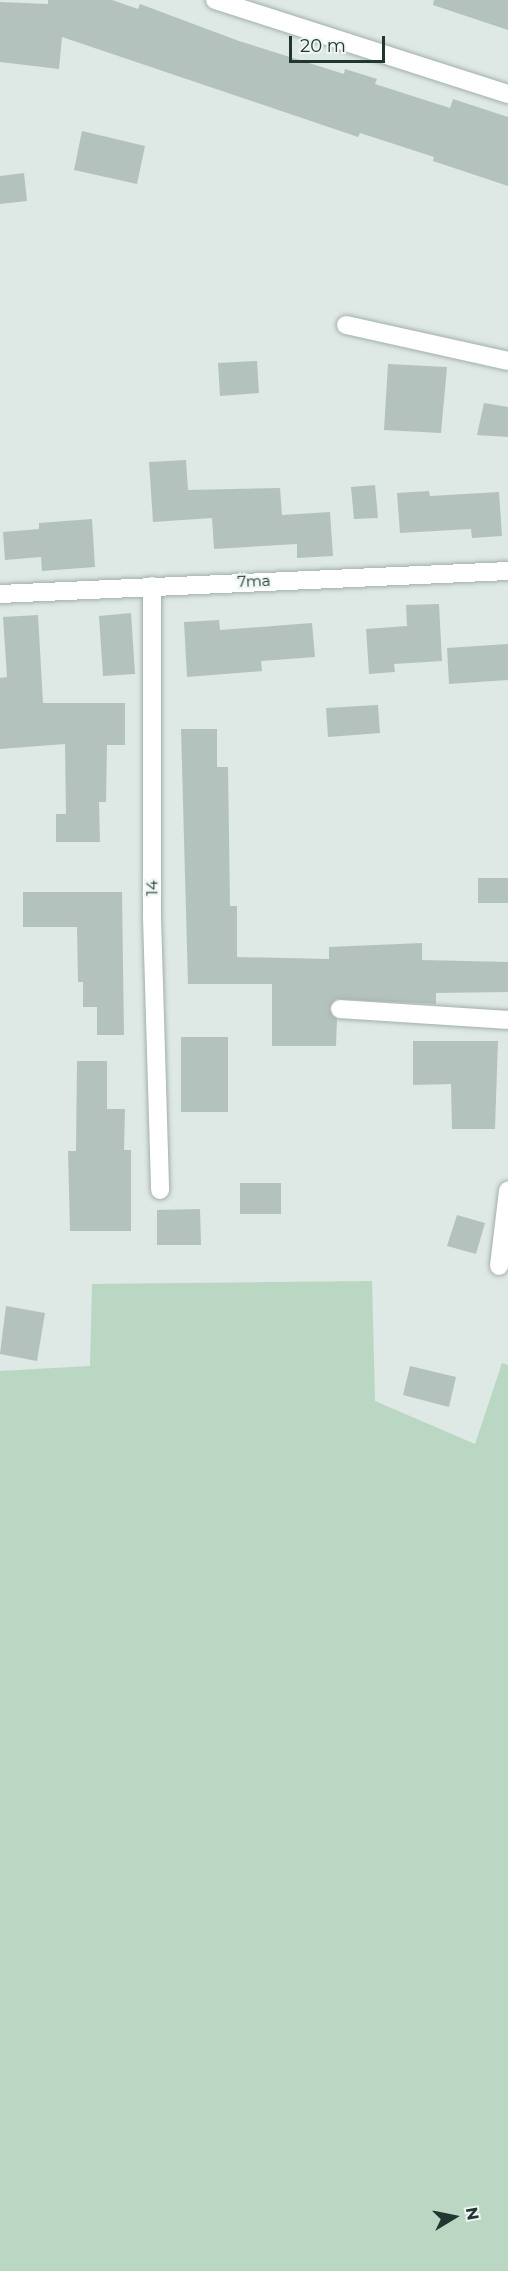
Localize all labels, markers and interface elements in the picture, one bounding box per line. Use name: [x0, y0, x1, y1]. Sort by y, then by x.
scale bar: [292, 24, 388, 62]
text: 20 m: [300, 35, 346, 57]
street label: 7ma: [237, 571, 271, 591]
street label: 14: [143, 880, 161, 896]
north arrow: [424, 2187, 484, 2247]
text: N: [462, 2206, 483, 2222]

